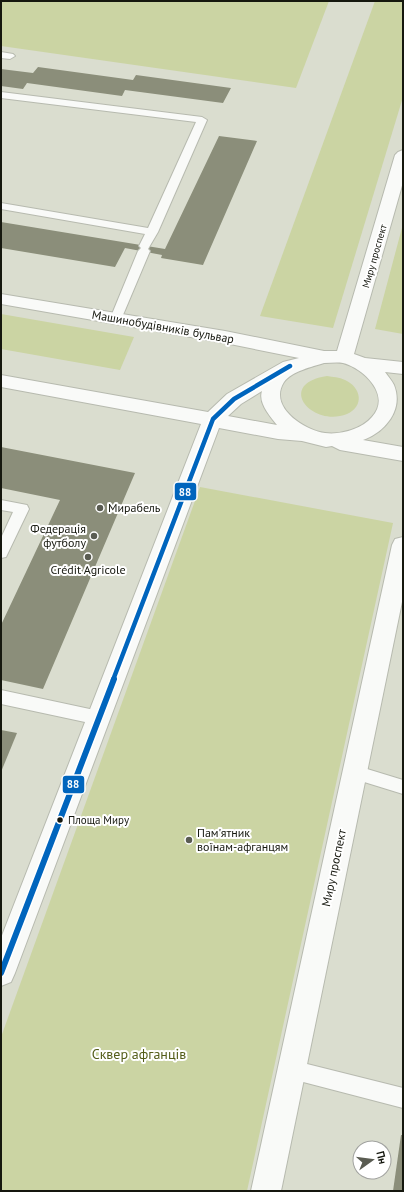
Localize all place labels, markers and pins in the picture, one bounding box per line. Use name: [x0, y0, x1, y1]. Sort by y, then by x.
place label: Мирабель: [108, 500, 161, 515]
marker: Мирабель: [95, 503, 105, 513]
place label: Федерація футболу: [30, 521, 86, 550]
marker: Федерація футболу: [89, 531, 99, 541]
marker: Crédit Agricole: [83, 552, 93, 562]
place label: Crédit Agricole: [50, 562, 126, 577]
place label: Площа Миру: [68, 813, 130, 827]
marker: Площа Миру: [55, 815, 65, 825]
place label: Пам'ятник воїнам-афганцям: [197, 825, 288, 854]
marker: Пам'ятник воїнам-афганцям: [184, 835, 194, 845]

